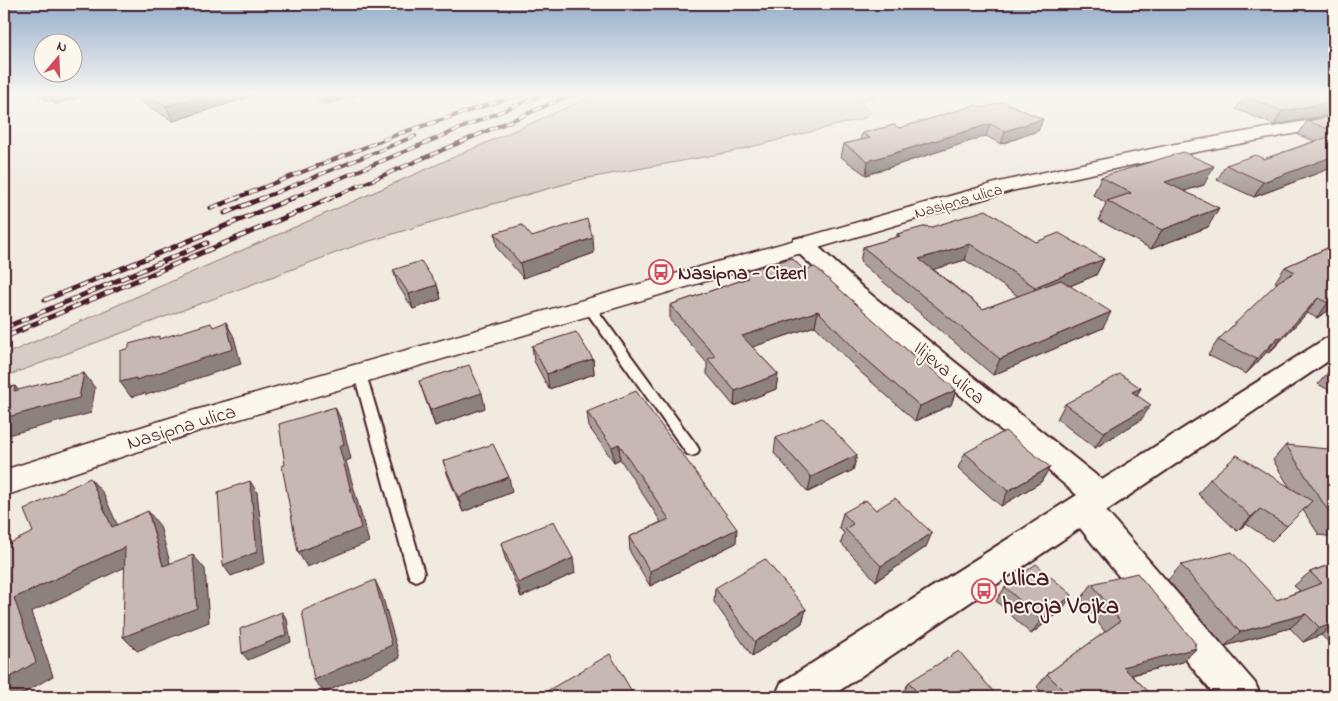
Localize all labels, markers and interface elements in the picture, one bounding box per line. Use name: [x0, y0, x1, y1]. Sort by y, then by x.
north arrow: [32, 32, 82, 82]
text: N: [54, 36, 70, 59]
street label: Nasipna ulica: [912, 178, 1005, 226]
bus stop icon: Nasipna - Cizerl: [648, 259, 674, 285]
place label: Nasipna - Cizerl: [678, 260, 807, 289]
street label: Ilijeva ulica: [906, 335, 991, 413]
street label: Nasipna ulica: [124, 398, 240, 459]
place label: Ulica heroja Vojka: [1002, 562, 1119, 625]
bus stop icon: Ulica heroja Vojka: [971, 578, 997, 604]

